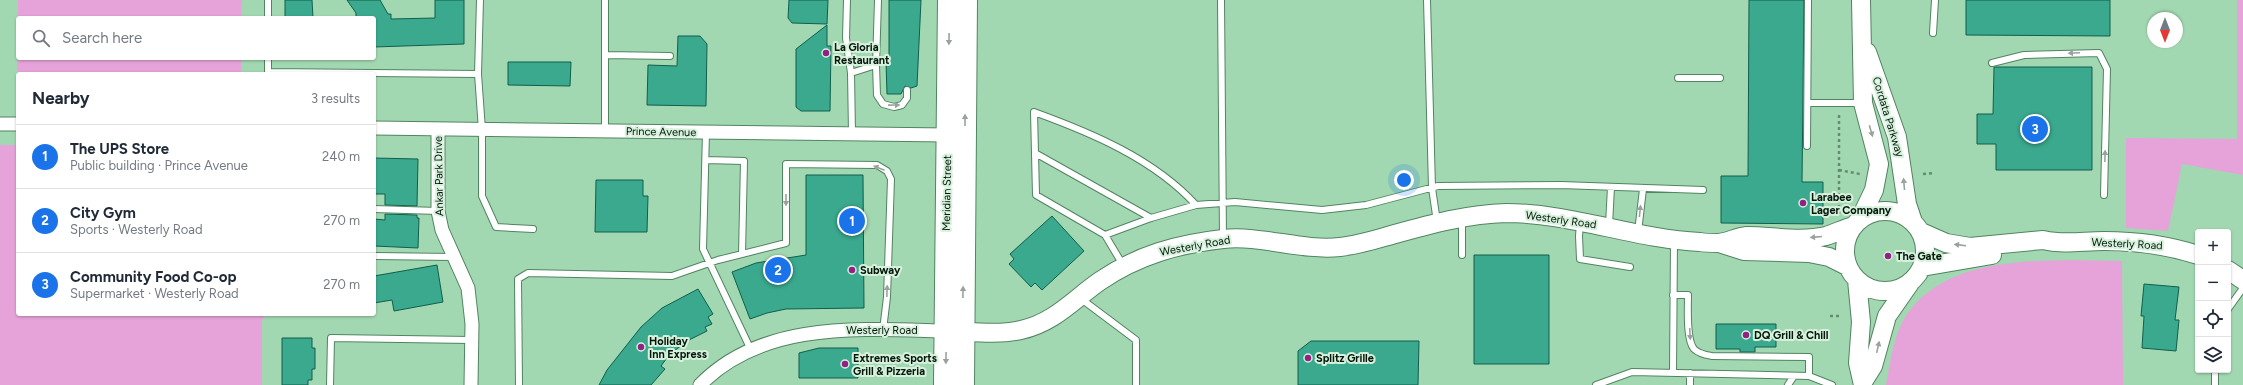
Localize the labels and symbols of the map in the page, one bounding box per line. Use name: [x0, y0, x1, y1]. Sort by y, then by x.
north arrow: [2147, 12, 2183, 48]
one-way arrow: [945, 33, 952, 45]
place label: La Gloria Restaurant: [834, 41, 890, 67]
marker: La Gloria Restaurant: [821, 48, 831, 58]
one-way arrow: [2068, 50, 2080, 57]
street label: Cordata Parkway: [1870, 75, 1906, 159]
one-way arrow: [888, 102, 901, 108]
one-way arrow: [962, 113, 968, 126]
pin: 3: [2022, 114, 2048, 144]
street label: Prince Avenue: [626, 125, 696, 139]
one-way arrow: [1868, 125, 1874, 137]
street label: Ankar Park Drive: [432, 136, 446, 216]
one-way arrow: [2102, 149, 2108, 162]
street label: Meridian Street: [940, 155, 954, 231]
one-way arrow: [873, 164, 885, 170]
your location: [1394, 170, 1414, 190]
one-way arrow: [1901, 178, 1907, 190]
place label: Larabee Lager Company: [1811, 191, 1892, 217]
one-way arrow: [783, 194, 789, 207]
marker: Larabee Lager Company: [1798, 198, 1808, 208]
one-way arrow: [1637, 205, 1643, 217]
pin: 1: [839, 206, 865, 236]
street label: Westerly Road: [1525, 209, 1597, 231]
street label: Westerly Road: [1159, 233, 1231, 259]
one-way arrow: [1810, 234, 1822, 240]
street label: Westerly Road: [2091, 236, 2163, 252]
one-way arrow: [1954, 242, 1966, 249]
place label: The Gate: [1896, 250, 1942, 263]
marker: The Gate: [1883, 251, 1893, 261]
pin: 2: [765, 255, 791, 285]
place label: Subway: [860, 264, 901, 277]
marker: Subway: [847, 265, 857, 275]
one-way arrow: [884, 285, 891, 297]
one-way arrow: [960, 285, 966, 298]
street label: Westerly Road: [846, 324, 918, 337]
one-way arrow: [1686, 328, 1693, 340]
place label: DQ Grill & Chill: [1754, 329, 1829, 342]
marker: DQ Grill & Chill: [1741, 330, 1751, 340]
place label: Holiday Inn Express: [649, 335, 707, 361]
one-way arrow: [1875, 341, 1881, 353]
marker: Holiday Inn Express: [636, 342, 646, 352]
place label: Extremes Sports Grill & Pizzeria: [853, 352, 937, 378]
one-way arrow: [943, 352, 949, 365]
place label: Splitz Grille: [1316, 352, 1374, 365]
marker: Splitz Grille: [1303, 353, 1313, 363]
marker: Extremes Sports Grill & Pizzeria: [840, 359, 850, 369]

